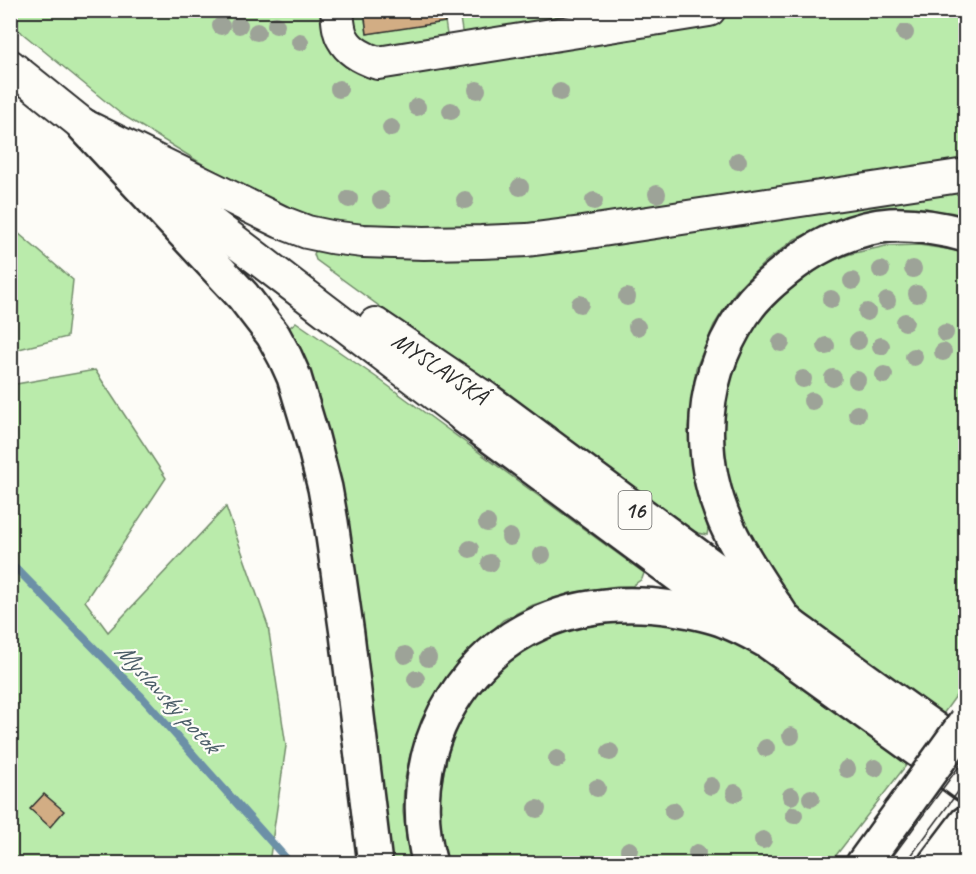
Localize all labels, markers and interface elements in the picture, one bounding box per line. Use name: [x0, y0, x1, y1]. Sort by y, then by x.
street label: MYSLAVSKÁ: [386, 325, 496, 413]
road number: 16: [618, 491, 652, 529]
water label: Myslavský potok: [108, 635, 231, 764]

